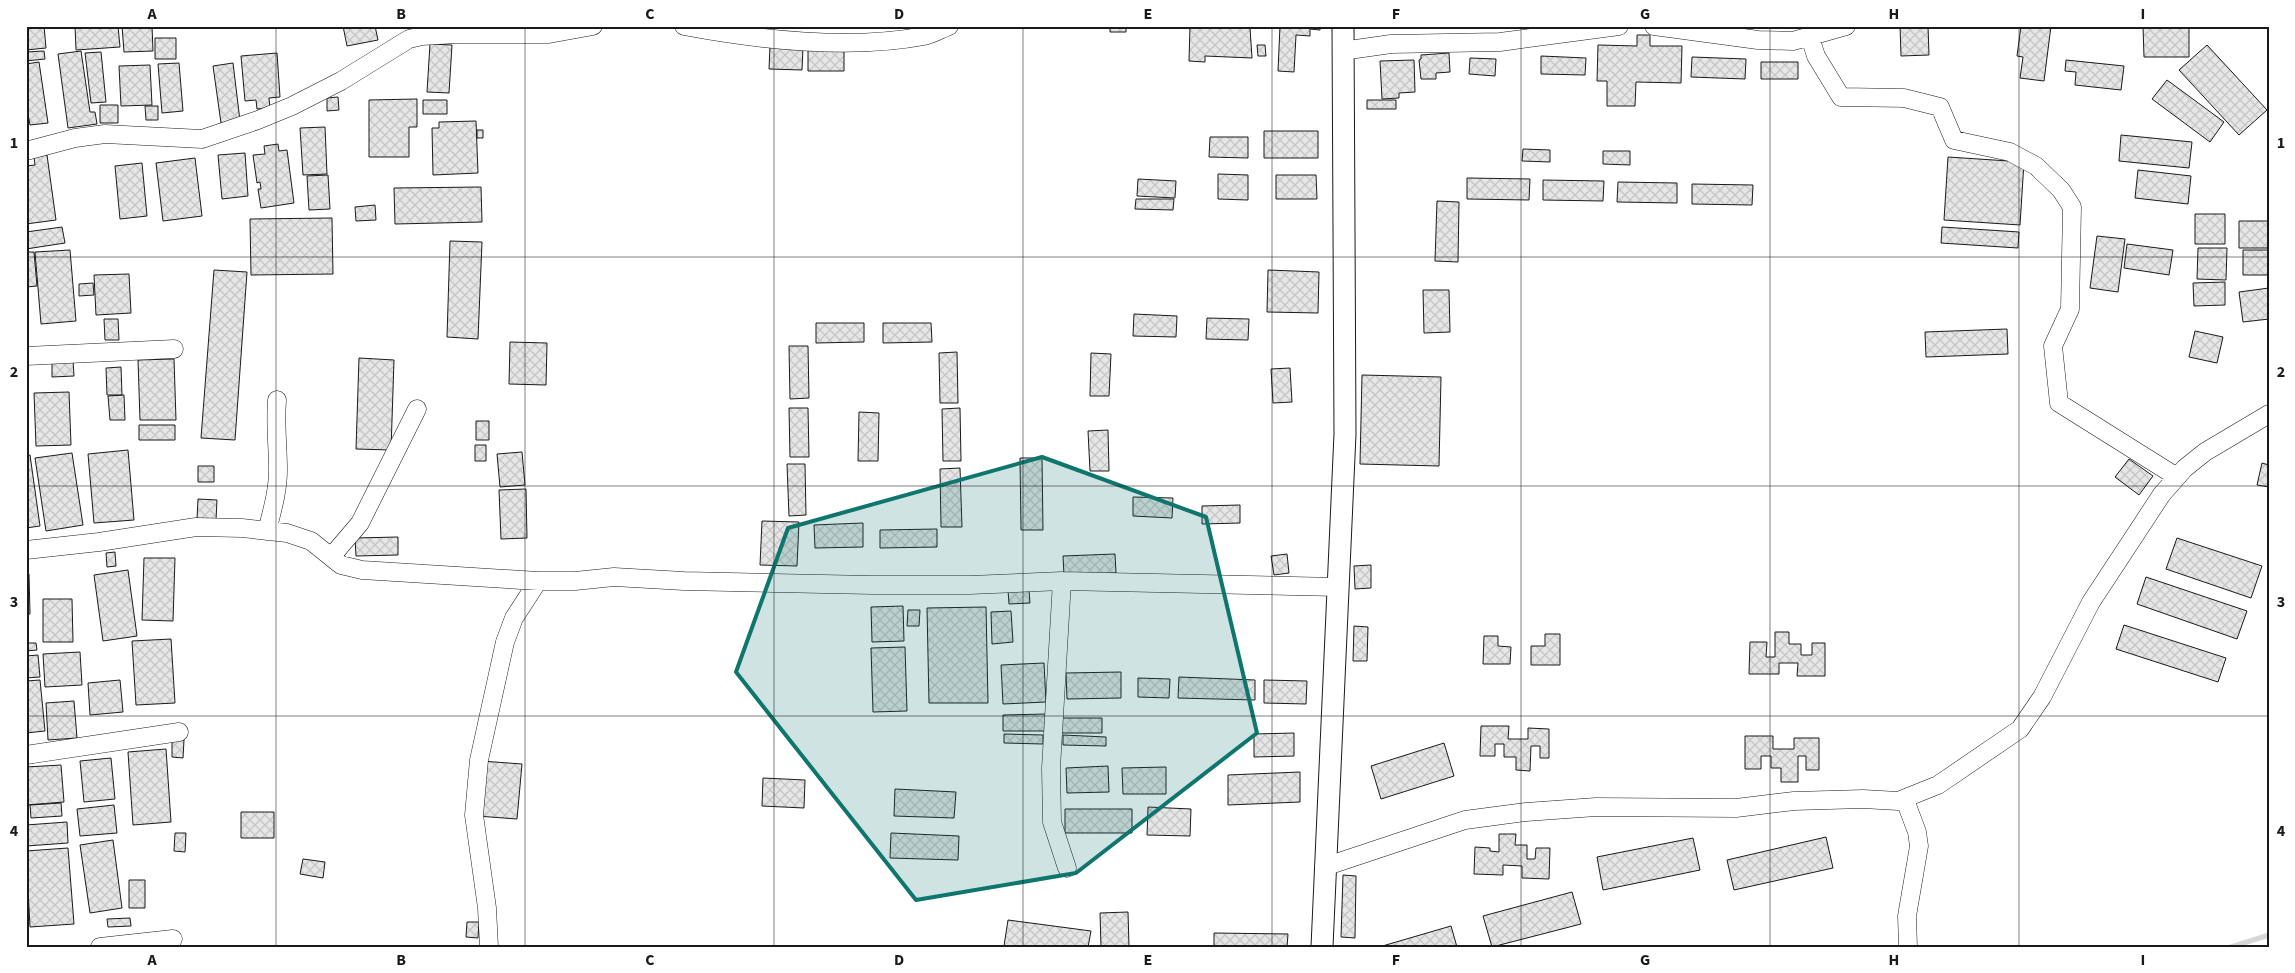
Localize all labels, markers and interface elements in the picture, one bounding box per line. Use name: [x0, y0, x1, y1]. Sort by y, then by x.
text: A: [146, 3, 157, 25]
text: B: [396, 3, 406, 25]
text: C: [645, 3, 655, 25]
text: D: [894, 3, 904, 25]
text: E: [1144, 3, 1152, 25]
text: F: [1392, 3, 1400, 25]
text: G: [1640, 3, 1650, 25]
text: H: [1889, 3, 1899, 25]
text: I: [2141, 3, 2145, 25]
text: 1: [10, 132, 18, 154]
text: 1: [2277, 132, 2285, 154]
text: 2: [10, 361, 18, 383]
text: 2: [2277, 361, 2285, 383]
text: 3: [10, 591, 18, 613]
text: 3: [2277, 591, 2285, 613]
text: 4: [10, 820, 19, 842]
text: 4: [2277, 820, 2286, 842]
text: A: [146, 949, 157, 971]
text: B: [396, 949, 406, 971]
text: C: [645, 949, 655, 971]
text: D: [894, 949, 904, 971]
text: E: [1144, 949, 1152, 971]
text: F: [1392, 949, 1400, 971]
text: G: [1640, 949, 1650, 971]
text: H: [1889, 949, 1899, 971]
text: I: [2141, 949, 2145, 971]

